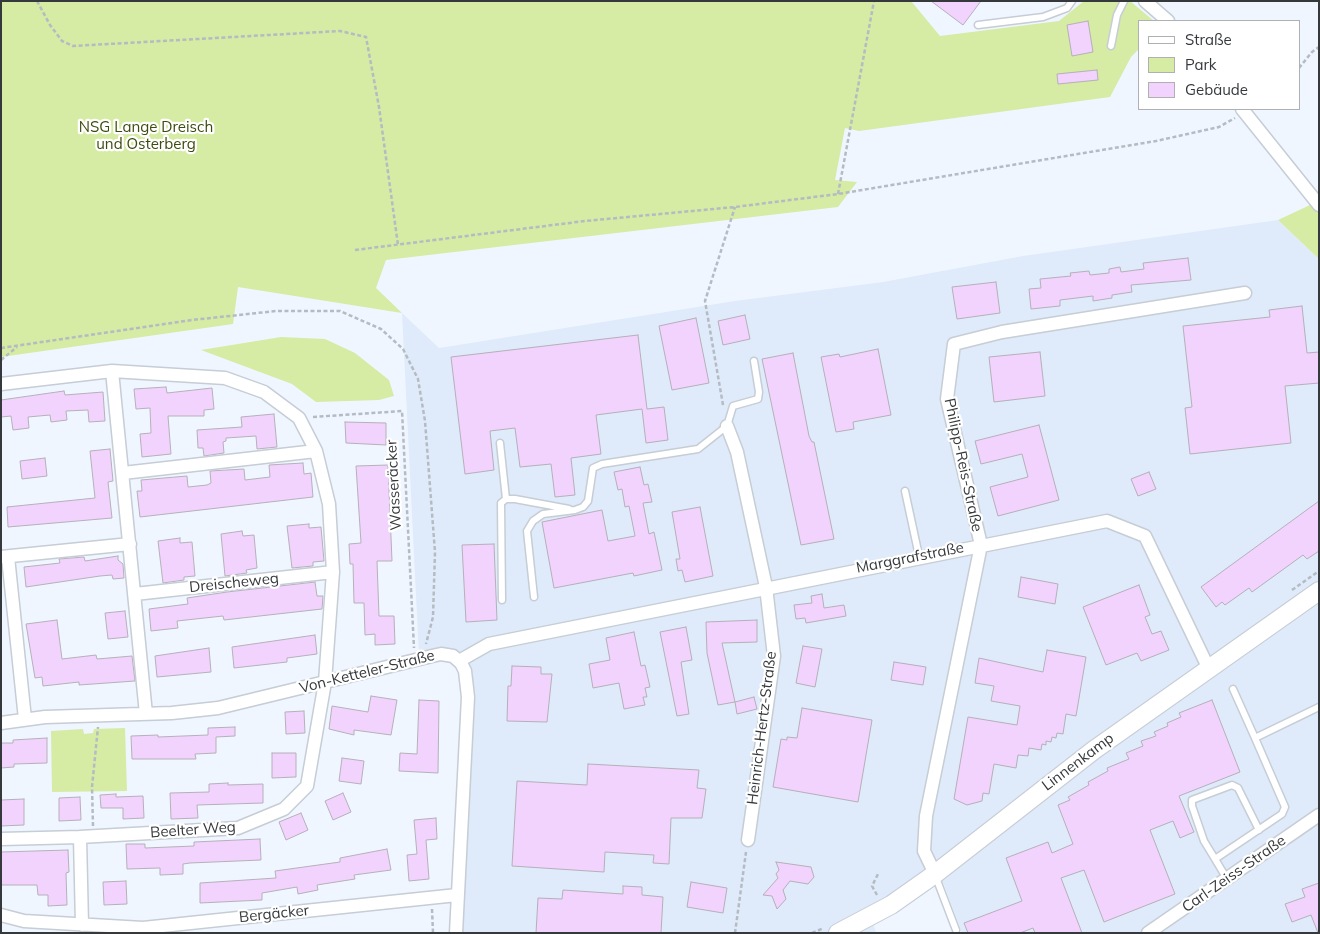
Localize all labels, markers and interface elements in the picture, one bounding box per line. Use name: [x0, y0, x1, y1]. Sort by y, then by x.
legend: [1138, 20, 1300, 110]
text: Straße: [1185, 30, 1232, 49]
text: Park: [1185, 55, 1217, 74]
text: Gebäude: [1185, 80, 1248, 99]
park label: NSG Lange Dreisch und Osterberg: [79, 118, 213, 153]
street label: Philipp-Reis-Straße: [940, 397, 986, 533]
street label: Wasseräcker: [383, 439, 405, 531]
street label: Marggrafstraße: [855, 539, 965, 577]
street label: Dreischeweg: [188, 569, 280, 597]
street label: Von-Ketteler-Straße: [297, 646, 437, 698]
street label: Heinrich-Hertz-Straße: [744, 650, 780, 806]
street label: Linnenkamp: [1039, 729, 1117, 795]
street label: Beelter Weg: [150, 818, 236, 842]
street label: Carl-Zeiss-Straße: [1179, 831, 1289, 917]
street label: Bergäcker: [238, 901, 310, 927]

